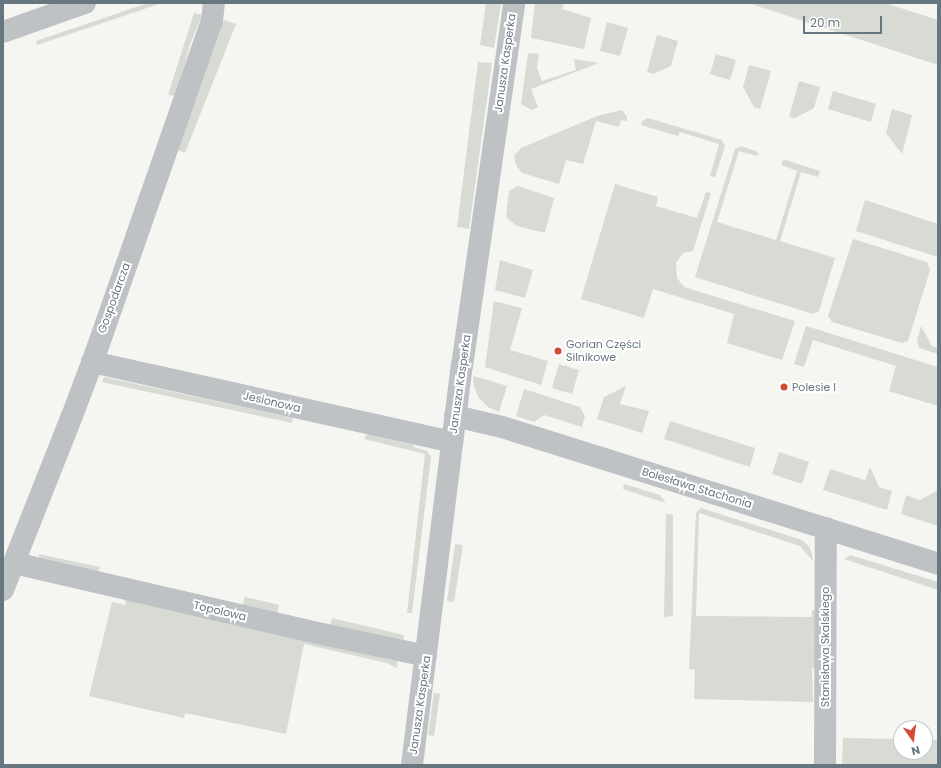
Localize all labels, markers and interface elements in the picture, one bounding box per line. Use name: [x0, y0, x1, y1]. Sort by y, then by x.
scale bar: [805, 8, 884, 34]
street label: Janusza Kasperka: [492, 13, 518, 113]
text: 20 m: [810, 14, 840, 31]
street label: Gospodarcza: [95, 261, 133, 335]
street label: Janusza Kasperka: [447, 334, 473, 434]
place label: Gorian Części Silnikowe: [566, 338, 641, 364]
marker: Gorian Części Silnikowe: [553, 346, 563, 356]
place label: Polesie I: [792, 380, 836, 394]
marker: Polesie I: [779, 382, 789, 392]
street label: Jesionowa: [242, 389, 302, 415]
street label: Bolesława Stachonia: [640, 465, 754, 511]
street label: Stanisława Skalskiego: [818, 587, 832, 707]
street label: Topolowa: [192, 599, 248, 623]
street label: Janusza Kasperka: [407, 655, 433, 755]
north arrow: [893, 720, 933, 760]
text: N: [910, 742, 922, 759]

